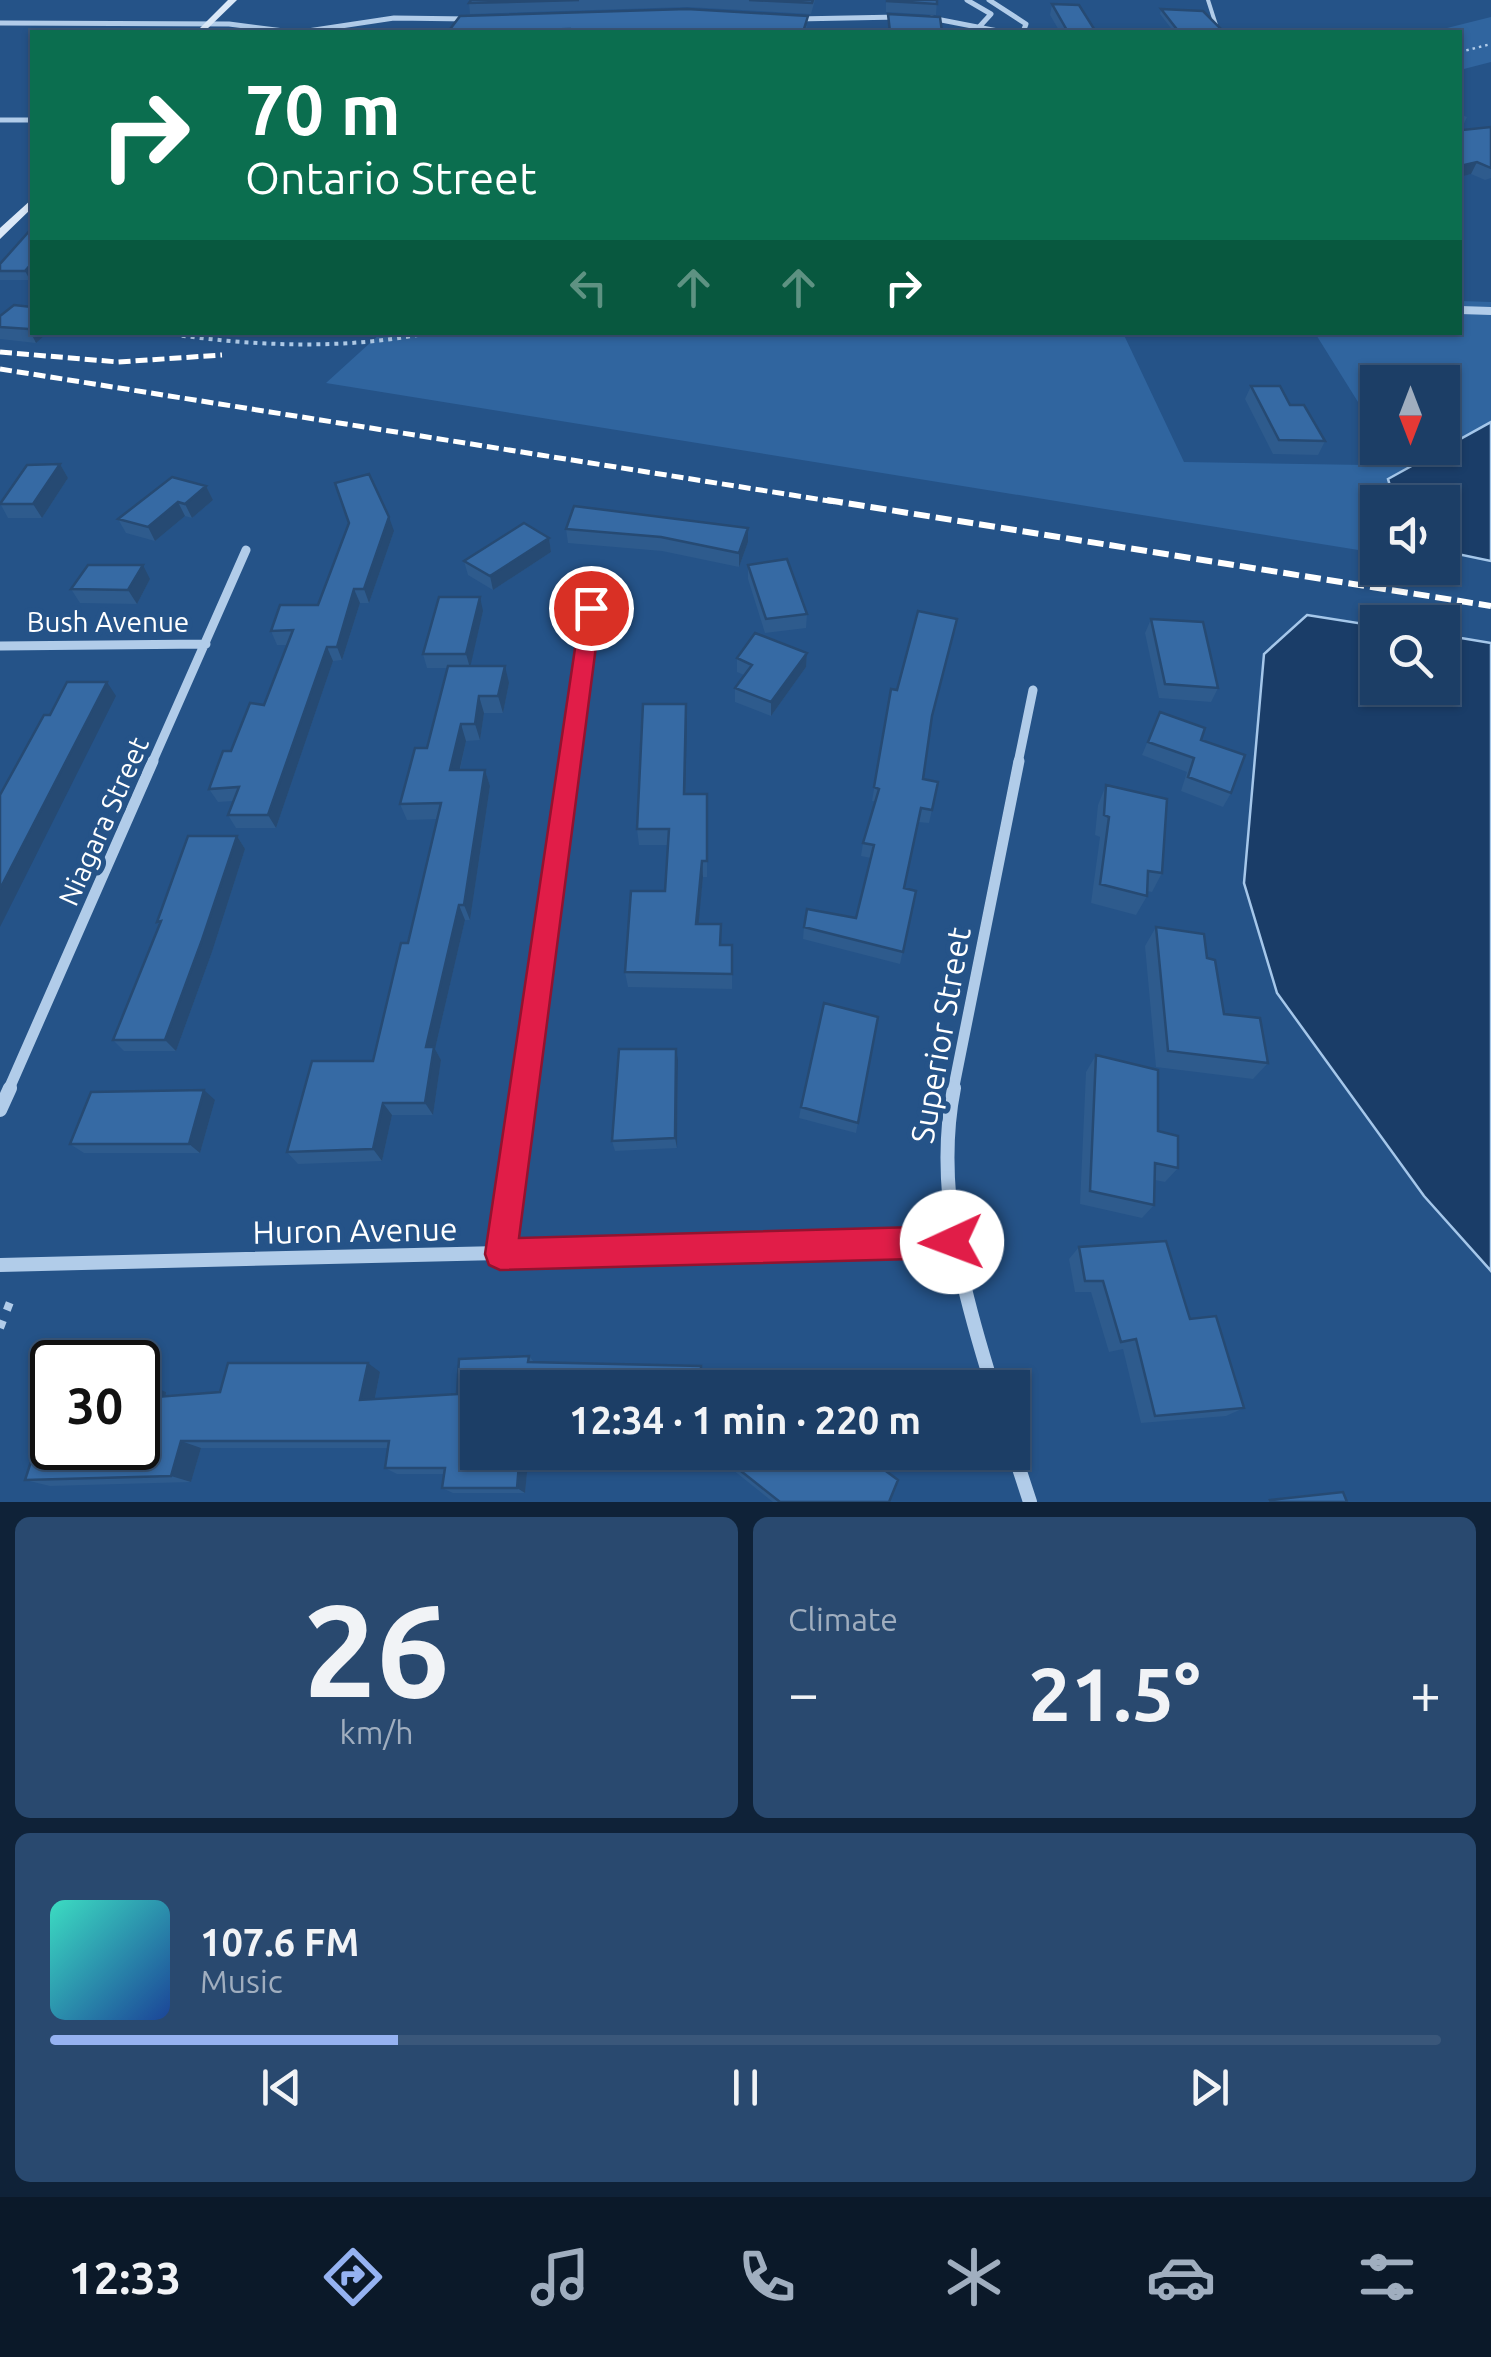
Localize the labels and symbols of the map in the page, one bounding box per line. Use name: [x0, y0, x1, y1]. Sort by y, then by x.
north arrow: [1360, 365, 1460, 465]
pin: [549, 566, 634, 651]
street label: Bush Avenue: [27, 606, 189, 637]
street label: Niagara Street: [52, 732, 154, 910]
street label: Superior Street: [903, 924, 977, 1146]
position arrow: [900, 1190, 1004, 1294]
street label: Huron Avenue: [252, 1210, 458, 1250]
speed limit sign: 30: [30, 1340, 160, 1470]

